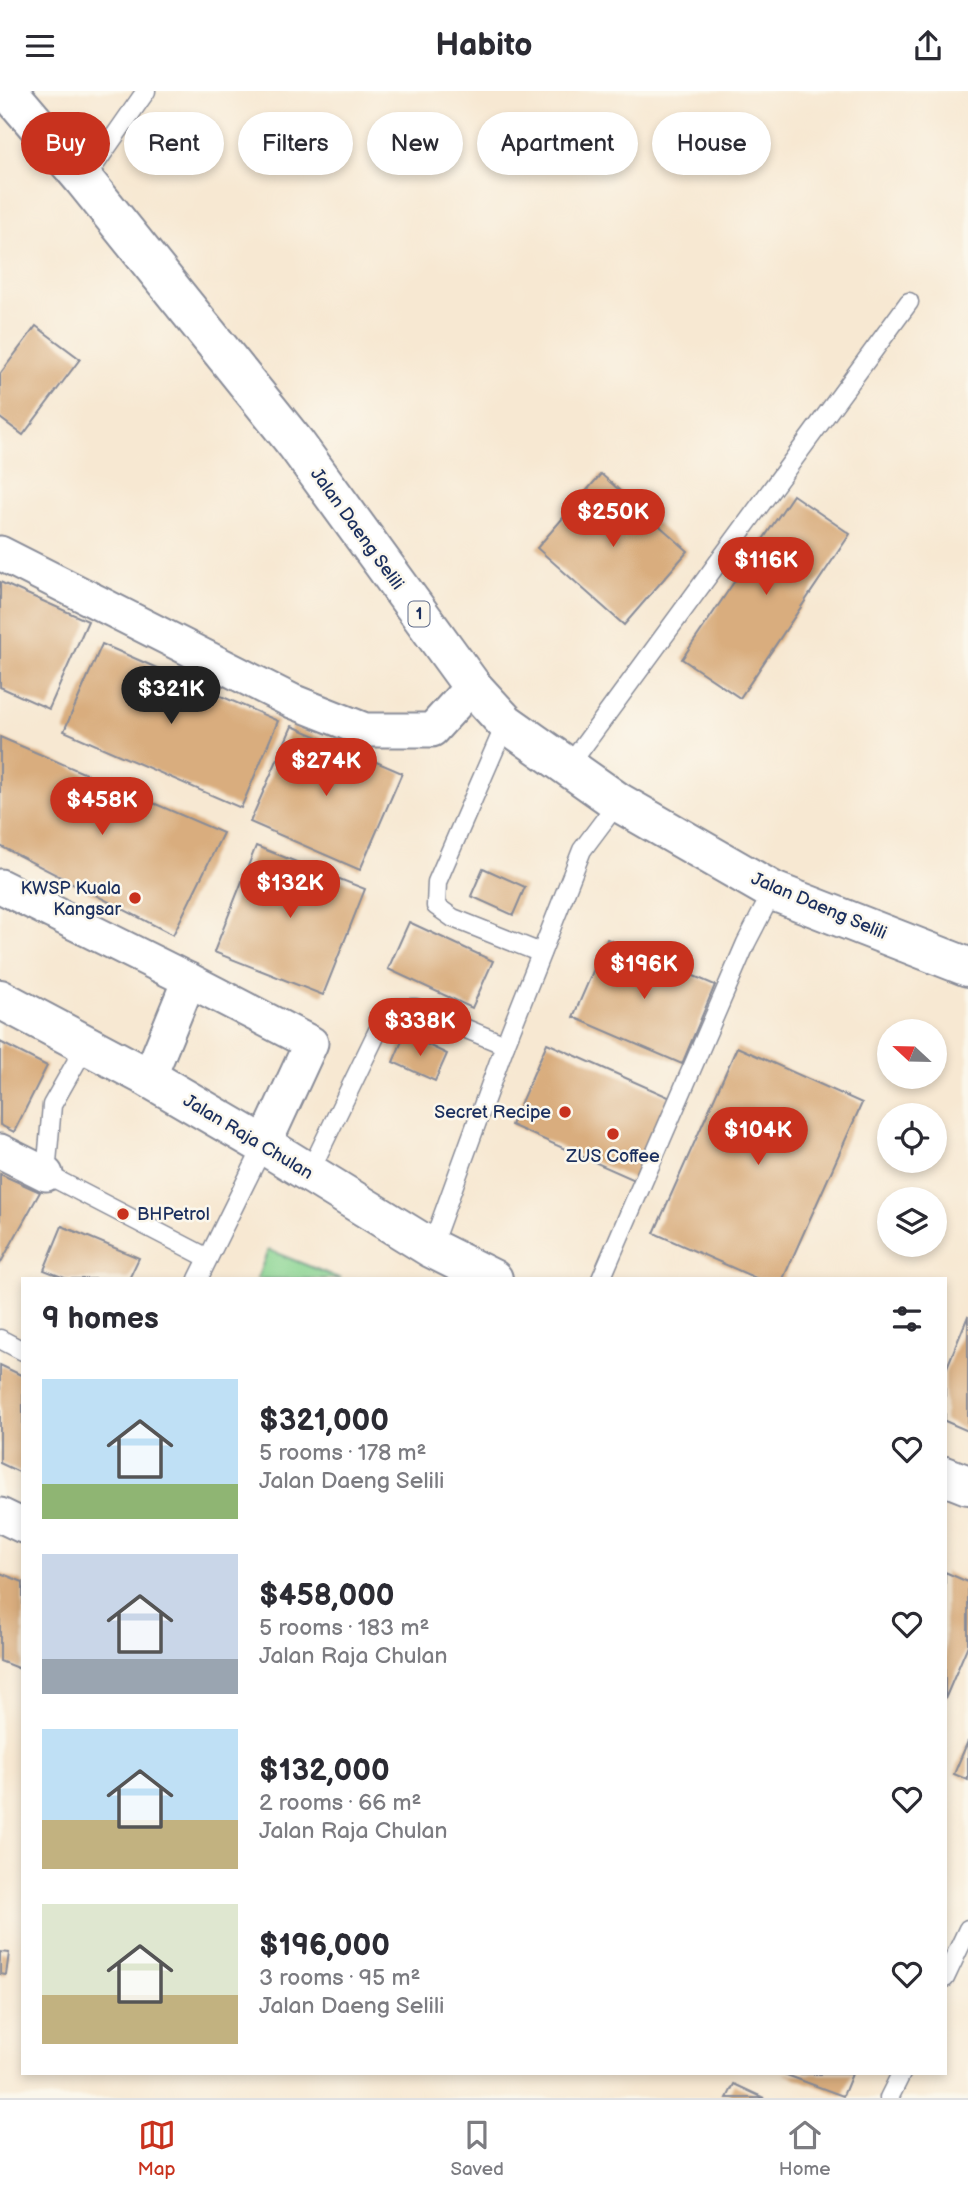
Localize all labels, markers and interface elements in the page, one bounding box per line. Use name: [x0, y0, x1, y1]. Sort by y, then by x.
text: Habito: [435, 26, 533, 65]
icon: menu: [21, 27, 59, 65]
icon: share: [909, 27, 947, 65]
chip: Buy: [21, 112, 110, 175]
chip: Rent: [124, 112, 224, 175]
chip: Filters: [238, 112, 353, 175]
chip: New: [367, 112, 463, 175]
chip: Apartment: [477, 112, 638, 175]
chip: House: [652, 112, 771, 175]
street label: Jalan Daeng Selili: [306, 464, 408, 594]
pin: $250K: [564, 489, 662, 549]
text: $250K: [577, 498, 649, 526]
pin: $116K: [717, 538, 815, 597]
text: $116K: [734, 546, 798, 574]
road number: 1: [408, 601, 430, 627]
pin: $321K: [122, 667, 220, 726]
text: $321K: [137, 675, 205, 703]
pin: $274K: [277, 739, 375, 798]
text: $274K: [291, 747, 361, 775]
pin: $458K: [53, 777, 151, 837]
text: $458K: [66, 786, 138, 814]
pin: $132K: [241, 861, 339, 920]
street label: Jalan Daeng Selili: [748, 868, 890, 944]
text: $132K: [256, 869, 324, 897]
place label: KWSP Kuala Kangsar: [20, 878, 122, 920]
marker: KWSP Kuala Kangsar: [127, 890, 143, 906]
pin: $196K: [595, 941, 693, 1001]
text: $196K: [610, 950, 678, 978]
pin: $338K: [371, 999, 469, 1058]
text: $338K: [384, 1007, 456, 1035]
north arrow: [877, 1019, 947, 1089]
map controls: [877, 1019, 947, 1257]
street label: Jalan Raja Chulan: [179, 1090, 317, 1184]
place label: Secret Recipe: [434, 1102, 551, 1123]
button: locate: [877, 1103, 947, 1173]
marker: Secret Recipe: [557, 1104, 573, 1120]
pin: $104K: [709, 1107, 807, 1167]
text: $104K: [724, 1116, 792, 1144]
marker: ZUS Coffee: [605, 1126, 621, 1142]
place label: ZUS Coffee: [565, 1146, 660, 1167]
button: layers: [877, 1187, 947, 1257]
place label: BHPetrol: [137, 1204, 210, 1225]
marker: BHPetrol: [115, 1206, 131, 1222]
icon: filters: [888, 1300, 926, 1338]
text: 9 homes: [42, 1301, 159, 1337]
text: $321,000: [259, 1403, 389, 1439]
icon: home: [98, 1407, 182, 1491]
icon: heart: [888, 1430, 926, 1468]
text: 5 rooms · 178 m²: [259, 1439, 427, 1467]
text: Jalan Daeng Selili: [259, 1467, 444, 1495]
text: $458,000: [259, 1578, 395, 1614]
icon: home: [98, 1582, 182, 1666]
icon: heart: [888, 1605, 926, 1643]
text: 5 rooms · 183 m²: [259, 1614, 429, 1642]
text: Jalan Raja Chulan: [259, 1642, 448, 1670]
text: $132,000: [259, 1753, 390, 1789]
icon: home: [98, 1757, 182, 1841]
icon: heart: [888, 1780, 926, 1818]
text: 2 rooms · 66 m²: [259, 1789, 421, 1817]
text: Jalan Raja Chulan: [259, 1817, 448, 1845]
text: $196,000: [259, 1928, 390, 1964]
icon: home: [98, 1932, 182, 2016]
icon: heart: [888, 1955, 926, 1993]
text: 3 rooms · 95 m²: [259, 1964, 420, 1992]
text: Jalan Daeng Selili: [259, 1992, 444, 2020]
tab: Map: [137, 2116, 176, 2181]
tab: Saved: [451, 2116, 504, 2181]
tab: Home: [779, 2116, 831, 2181]

